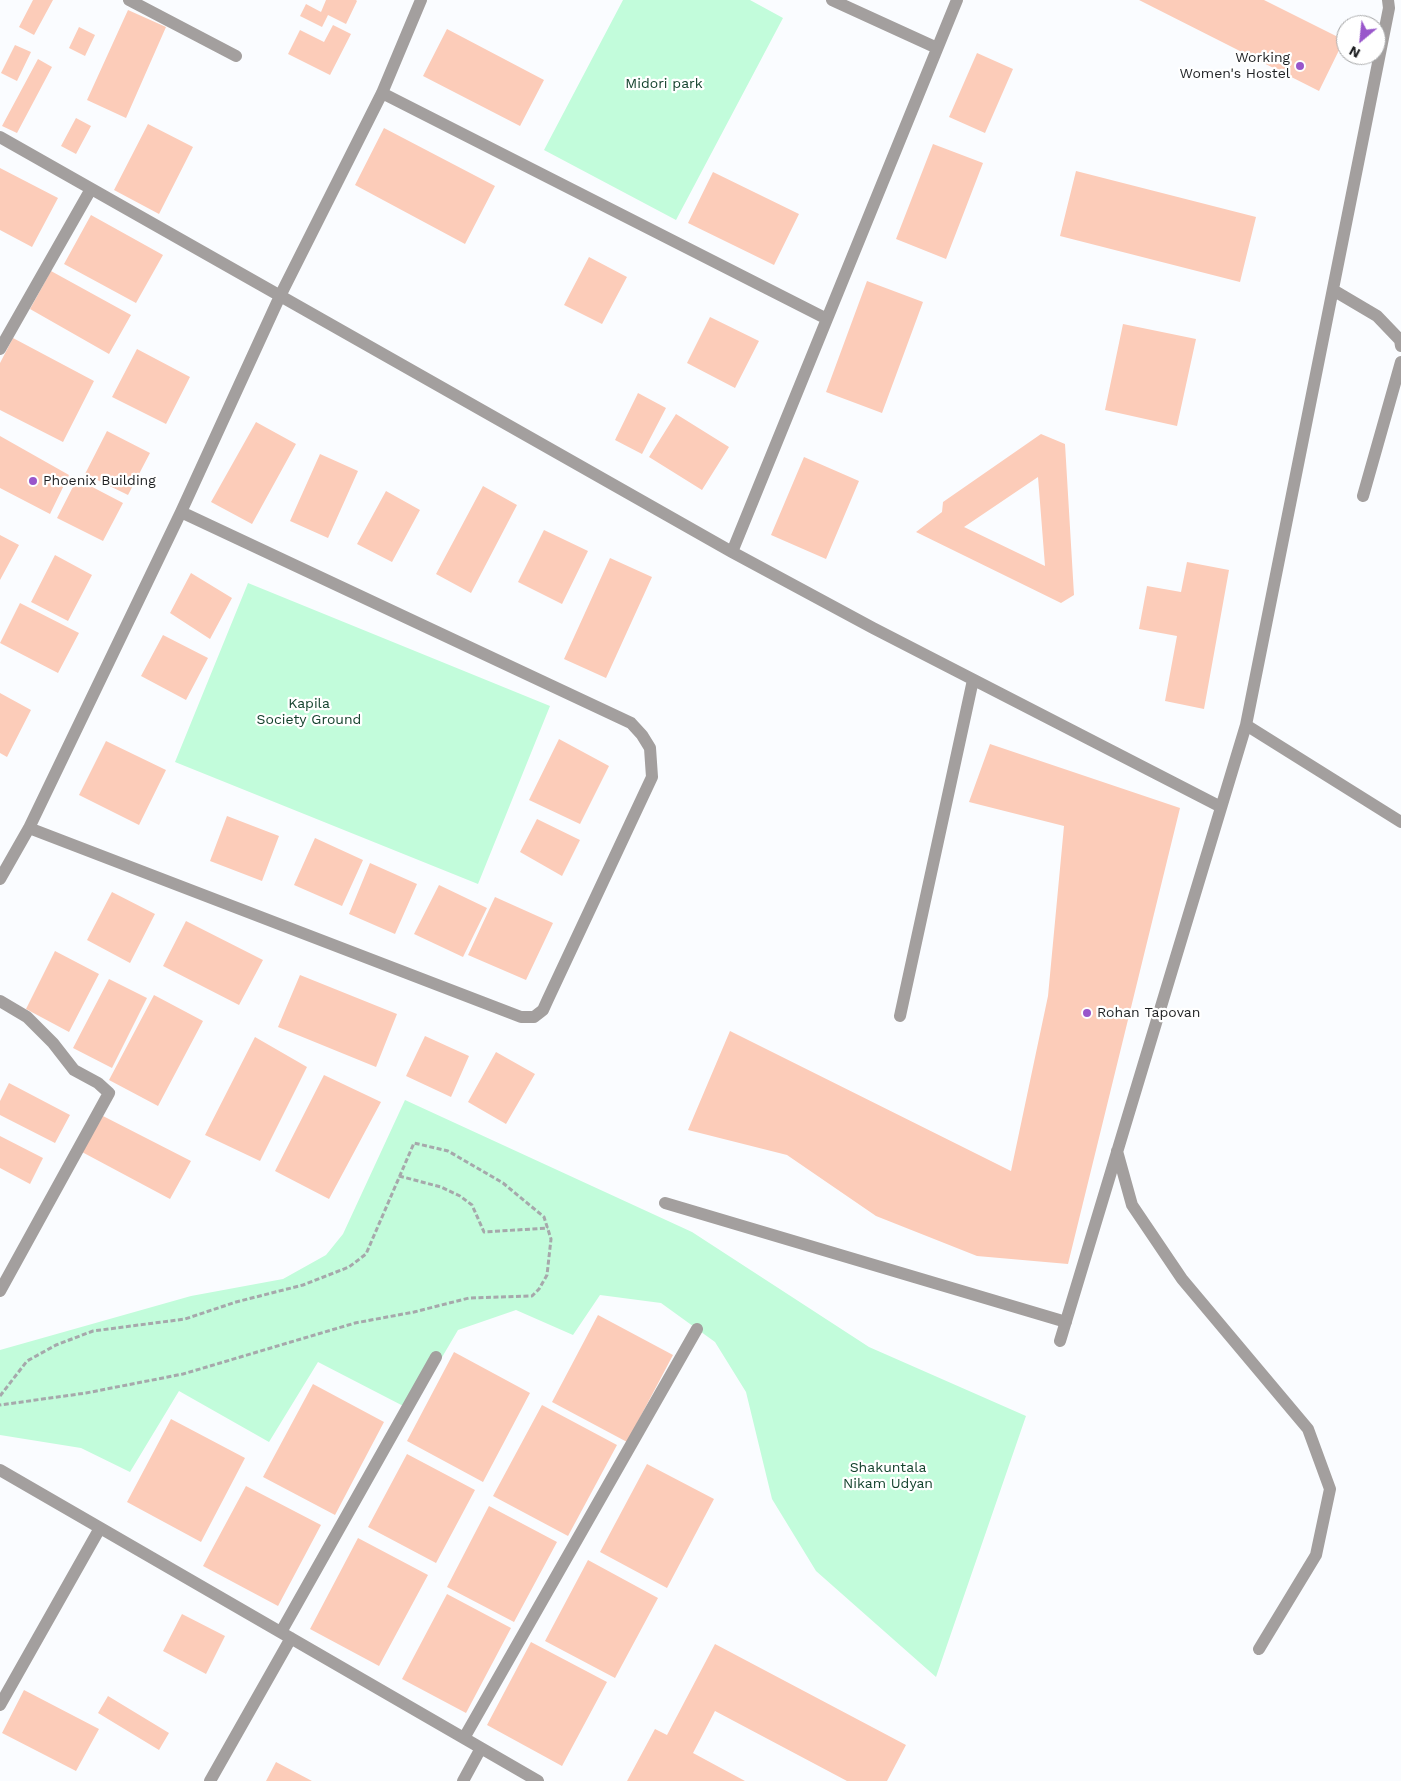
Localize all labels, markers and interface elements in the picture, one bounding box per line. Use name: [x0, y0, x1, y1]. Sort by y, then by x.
north arrow: [1336, 15, 1386, 65]
text: N: [1346, 43, 1363, 62]
place label: Working Women's Hostel: [1179, 50, 1290, 82]
marker: Working Women's Hostel: [1294, 60, 1306, 72]
park label: Midori park: [625, 76, 703, 92]
place label: Phoenix Building: [43, 473, 156, 489]
marker: Phoenix Building: [27, 475, 39, 487]
park label: Kapila Society Ground: [257, 696, 361, 729]
place label: Rohan Tapovan: [1097, 1005, 1200, 1021]
marker: Rohan Tapovan: [1081, 1007, 1093, 1019]
park label: Shakuntala Nikam Udyan: [843, 1460, 933, 1492]

